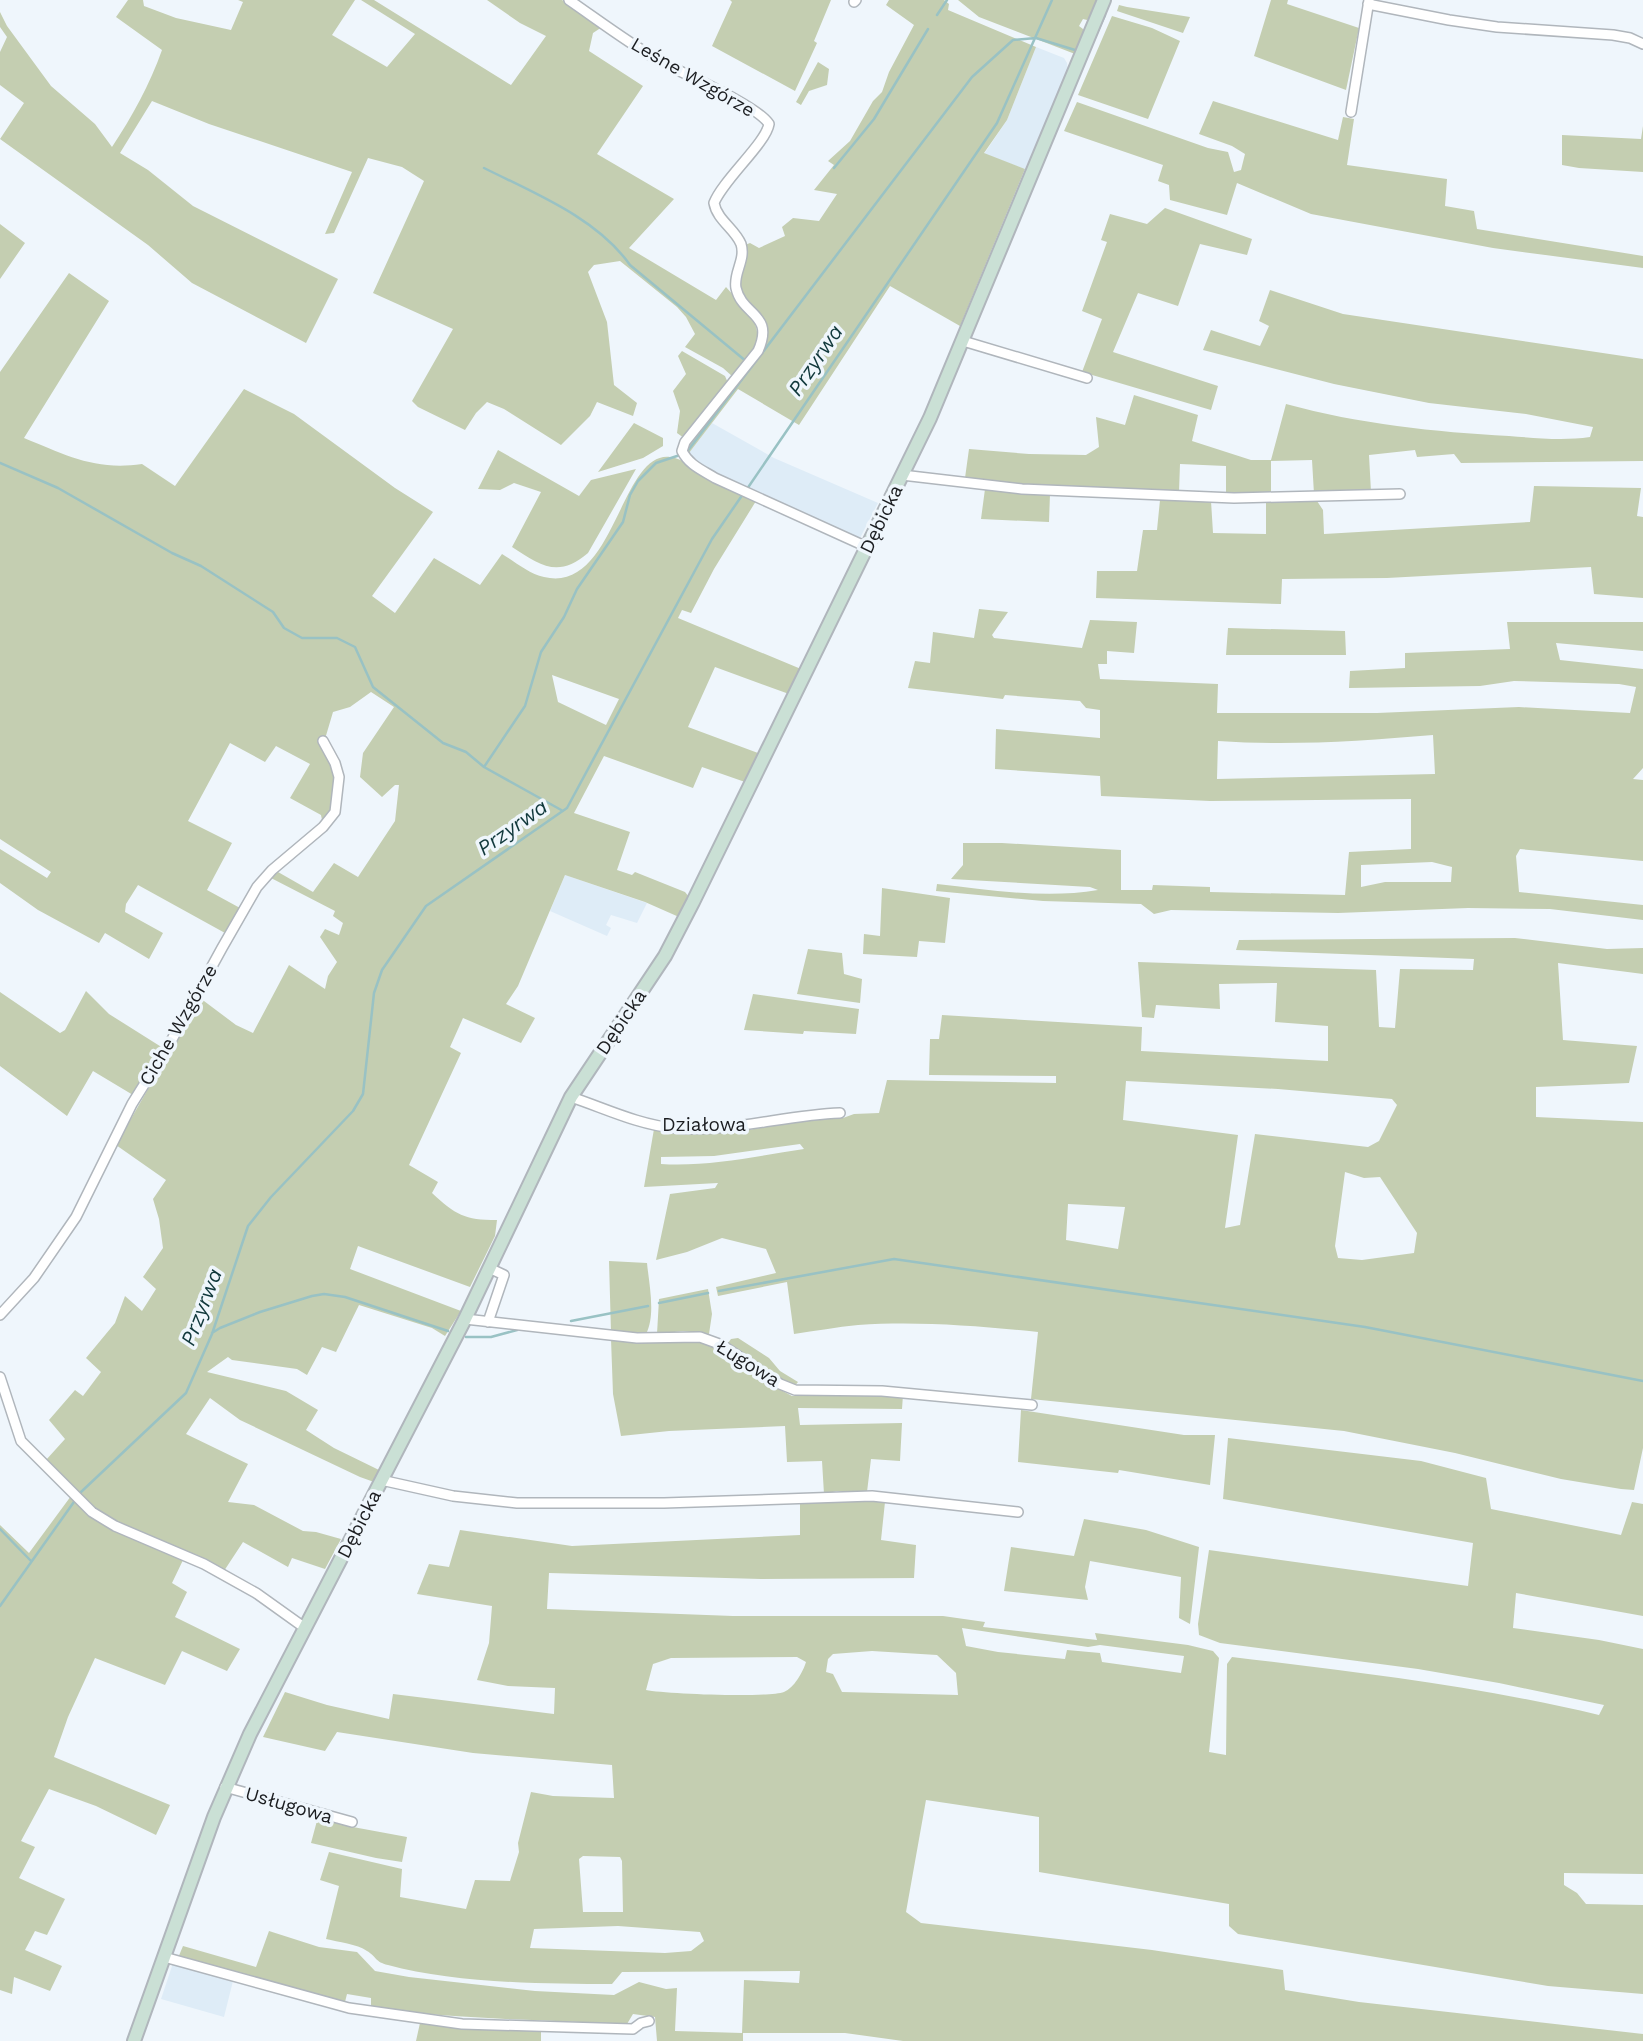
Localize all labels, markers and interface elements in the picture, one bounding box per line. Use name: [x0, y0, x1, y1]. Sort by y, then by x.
street label: Leśne Wzgórze: [627, 32, 759, 122]
water label: Przyrwa: [782, 320, 848, 400]
street label: Dębicka: [855, 481, 908, 557]
water label: Przyrwa: [472, 794, 552, 860]
street label: Ciche Wzgórze: [134, 960, 222, 1090]
street label: Dębicka: [591, 985, 651, 1059]
street label: Działowa: [662, 1113, 746, 1136]
water label: Przyrwa: [175, 1265, 227, 1349]
street label: Ługowa: [712, 1334, 784, 1392]
street label: Dębicka: [332, 1486, 386, 1562]
street label: Usługowa: [243, 1782, 336, 1828]

